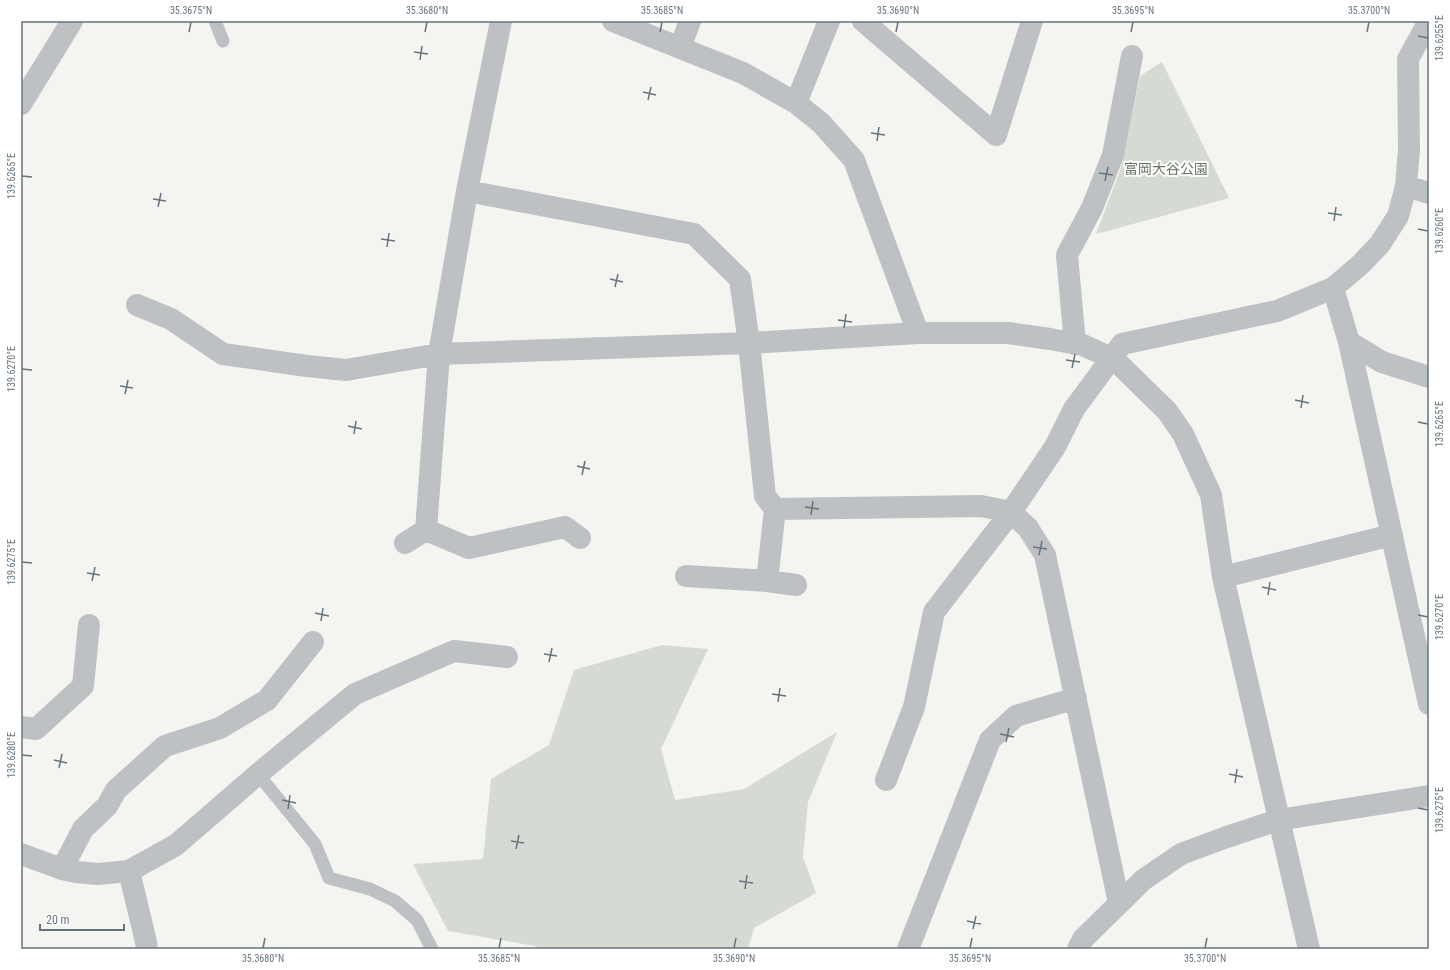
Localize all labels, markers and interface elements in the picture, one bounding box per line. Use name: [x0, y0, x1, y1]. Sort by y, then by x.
text: 35.3675°N: [170, 5, 212, 16]
text: 35.3680°N: [406, 5, 448, 16]
text: 35.3685°N: [641, 5, 683, 16]
text: 35.3690°N: [877, 5, 919, 16]
text: 35.3695°N: [1112, 5, 1154, 16]
text: 35.3700°N: [1348, 5, 1390, 16]
text: 139.6255°E: [1434, 15, 1445, 61]
text: 139.6265°E: [6, 153, 17, 199]
park label: 富岡大谷公園: [1124, 161, 1208, 177]
text: 139.6260°E: [1434, 208, 1445, 254]
text: 139.6270°E: [6, 346, 17, 392]
text: 139.6265°E: [1434, 401, 1445, 447]
text: 139.6275°E: [6, 539, 17, 585]
text: 139.6270°E: [1434, 594, 1445, 640]
text: 139.6280°E: [6, 732, 17, 778]
text: 139.6275°E: [1434, 787, 1445, 833]
scale bar: [40, 906, 124, 932]
text: 20 m: [46, 913, 70, 927]
text: 35.3680°N: [242, 953, 284, 964]
text: 35.3685°N: [478, 953, 520, 964]
text: 35.3690°N: [713, 953, 755, 964]
text: 35.3695°N: [949, 953, 991, 964]
text: 35.3700°N: [1184, 953, 1226, 964]

